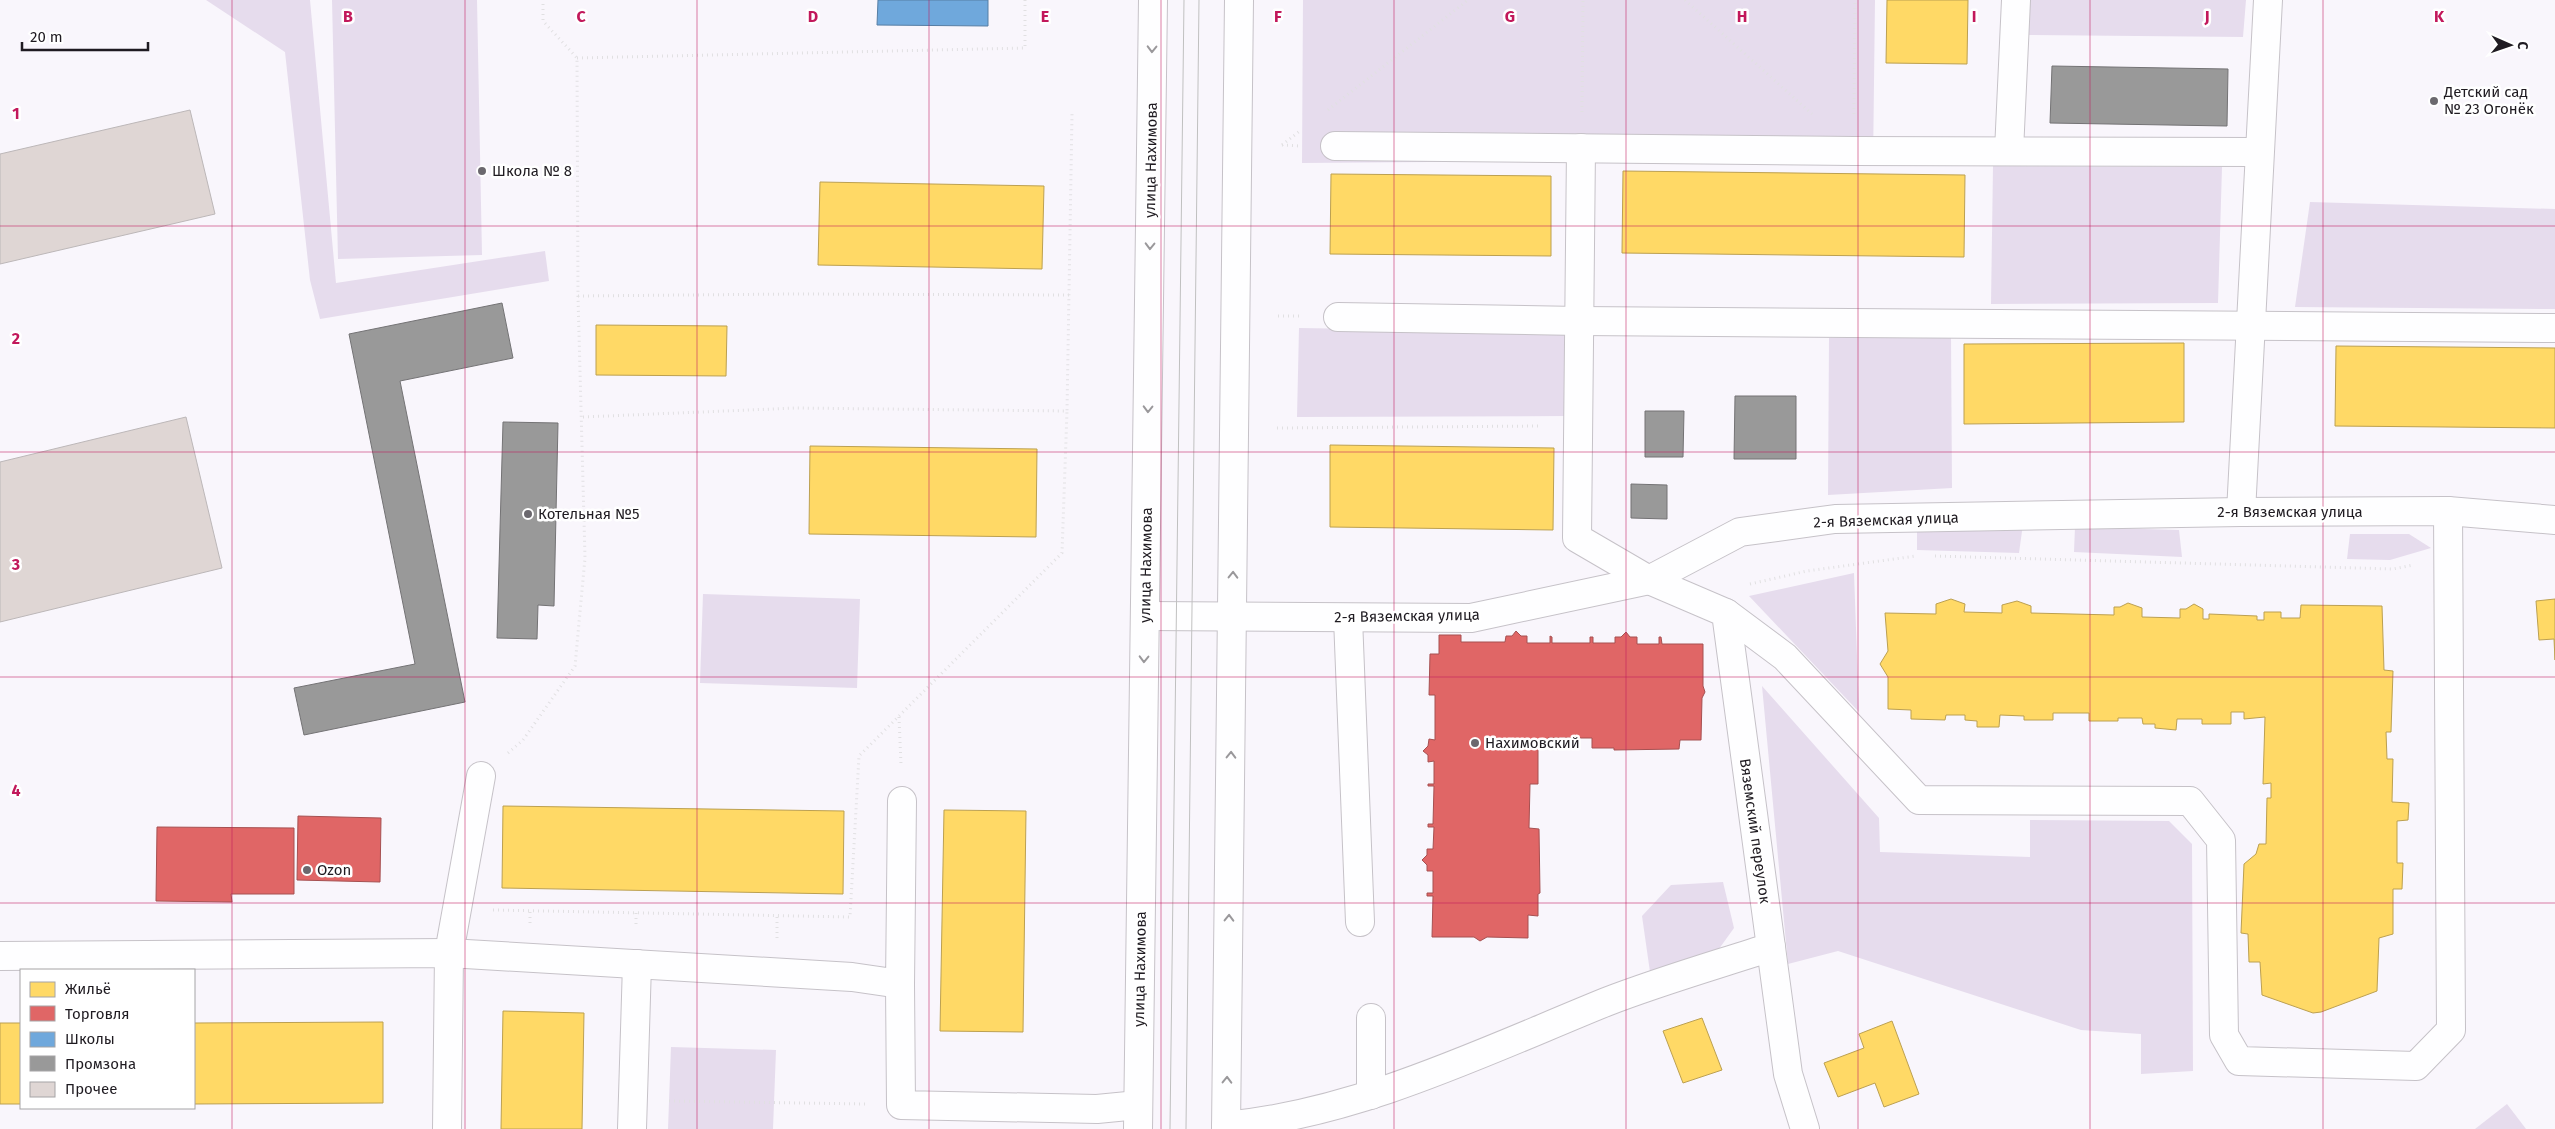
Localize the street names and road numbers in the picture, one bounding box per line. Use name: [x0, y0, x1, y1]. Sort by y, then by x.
street label: улица Нахимова: [1141, 102, 1161, 218]
street label: 2-я Вяземская улица: [2217, 503, 2363, 521]
street label: улица Нахимова: [1136, 507, 1156, 623]
street label: 2-я Вяземская улица: [1813, 508, 1959, 532]
street label: 2-я Вяземская улица: [1334, 606, 1480, 626]
street label: Вяземский переулок: [1736, 757, 1774, 905]
street label: улица Нахимова: [1130, 911, 1150, 1027]

